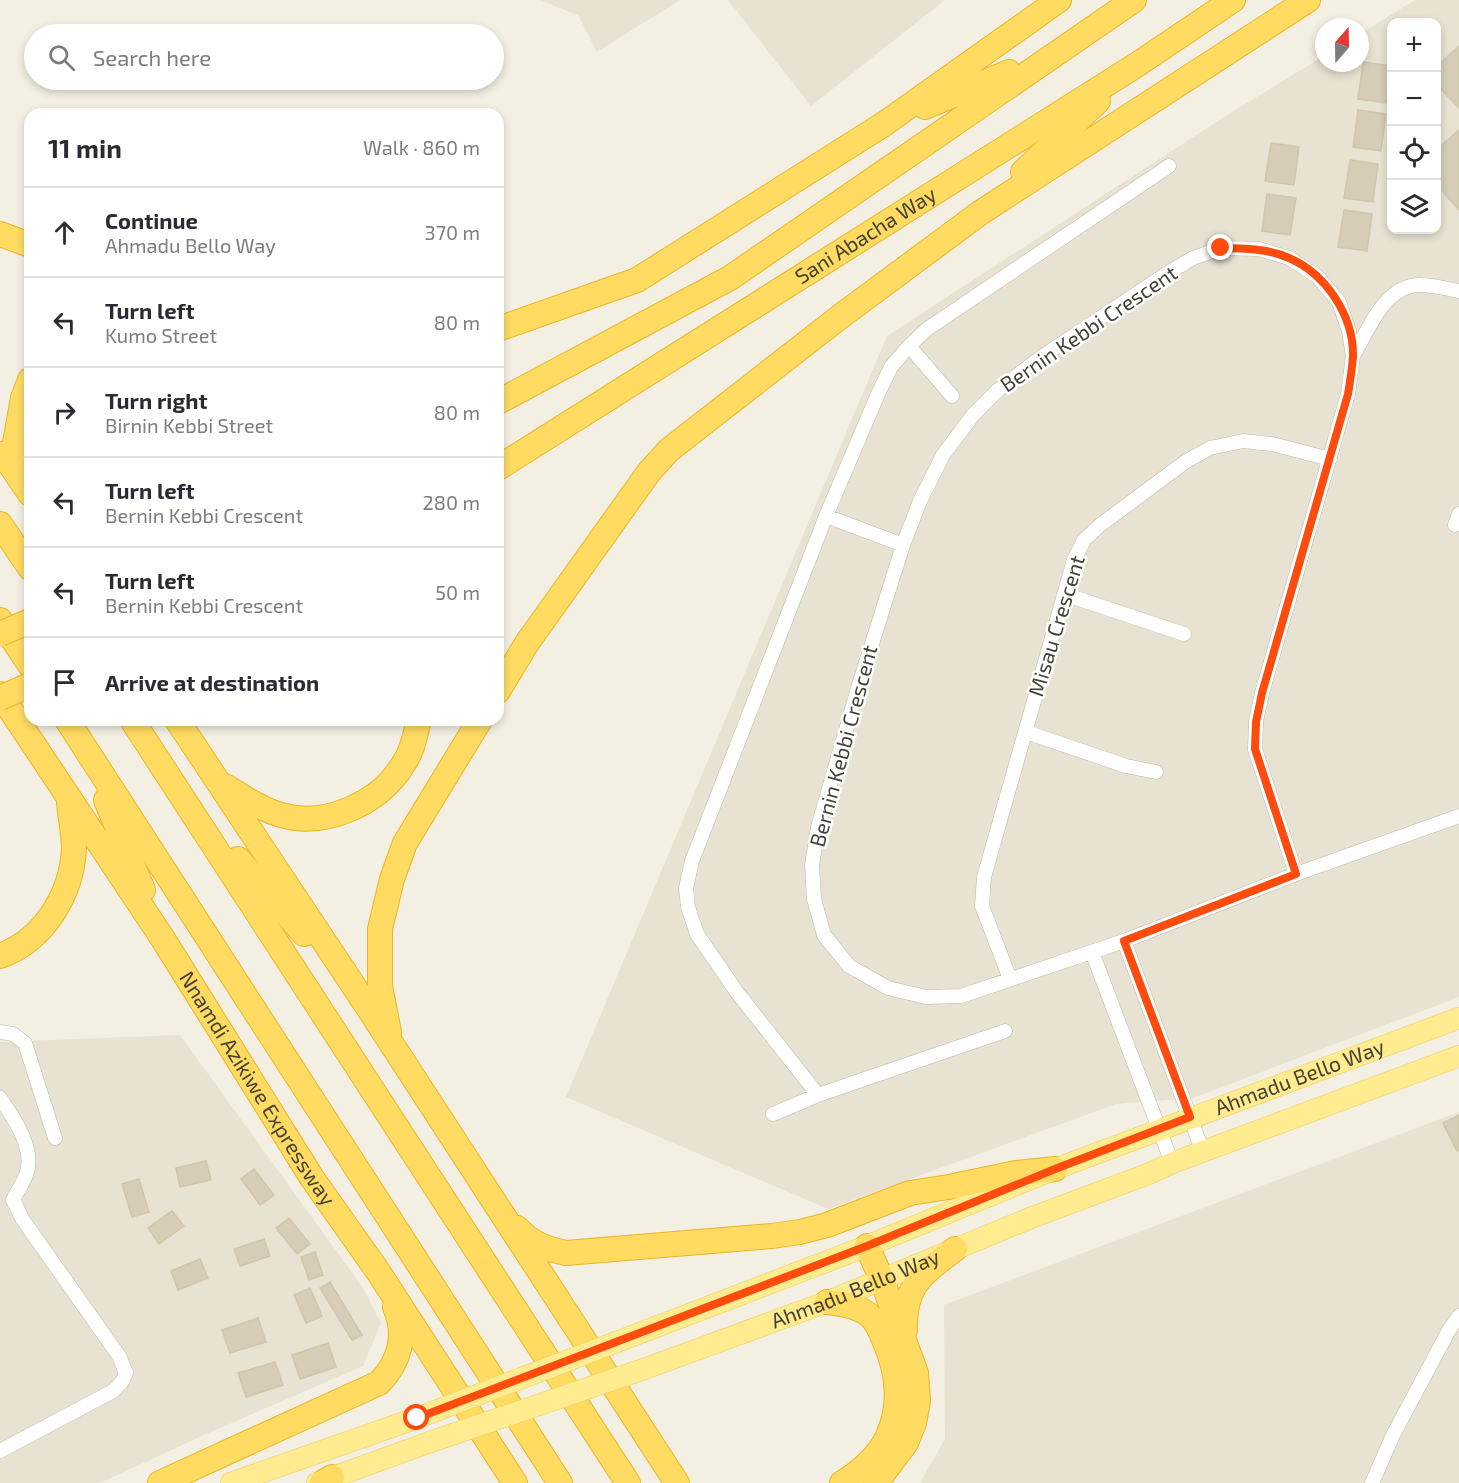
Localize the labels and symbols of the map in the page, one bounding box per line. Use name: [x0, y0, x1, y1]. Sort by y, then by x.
north arrow: [1315, 18, 1369, 72]
street label: Sani Abacha Way: [790, 181, 940, 288]
route end: [1207, 234, 1233, 260]
street label: Bernin Kebbi Crescent: [995, 259, 1181, 396]
street label: Misau Crescent: [1022, 552, 1089, 699]
street label: Bernin Kebbi Crescent: [804, 642, 882, 849]
street label: Nnamdi Azikiwe Expressway: [175, 966, 341, 1210]
street label: Ahmadu Bello Way: [1211, 1033, 1388, 1119]
street label: Ahmadu Bello Way: [767, 1243, 943, 1332]
route start: [403, 1404, 429, 1430]

